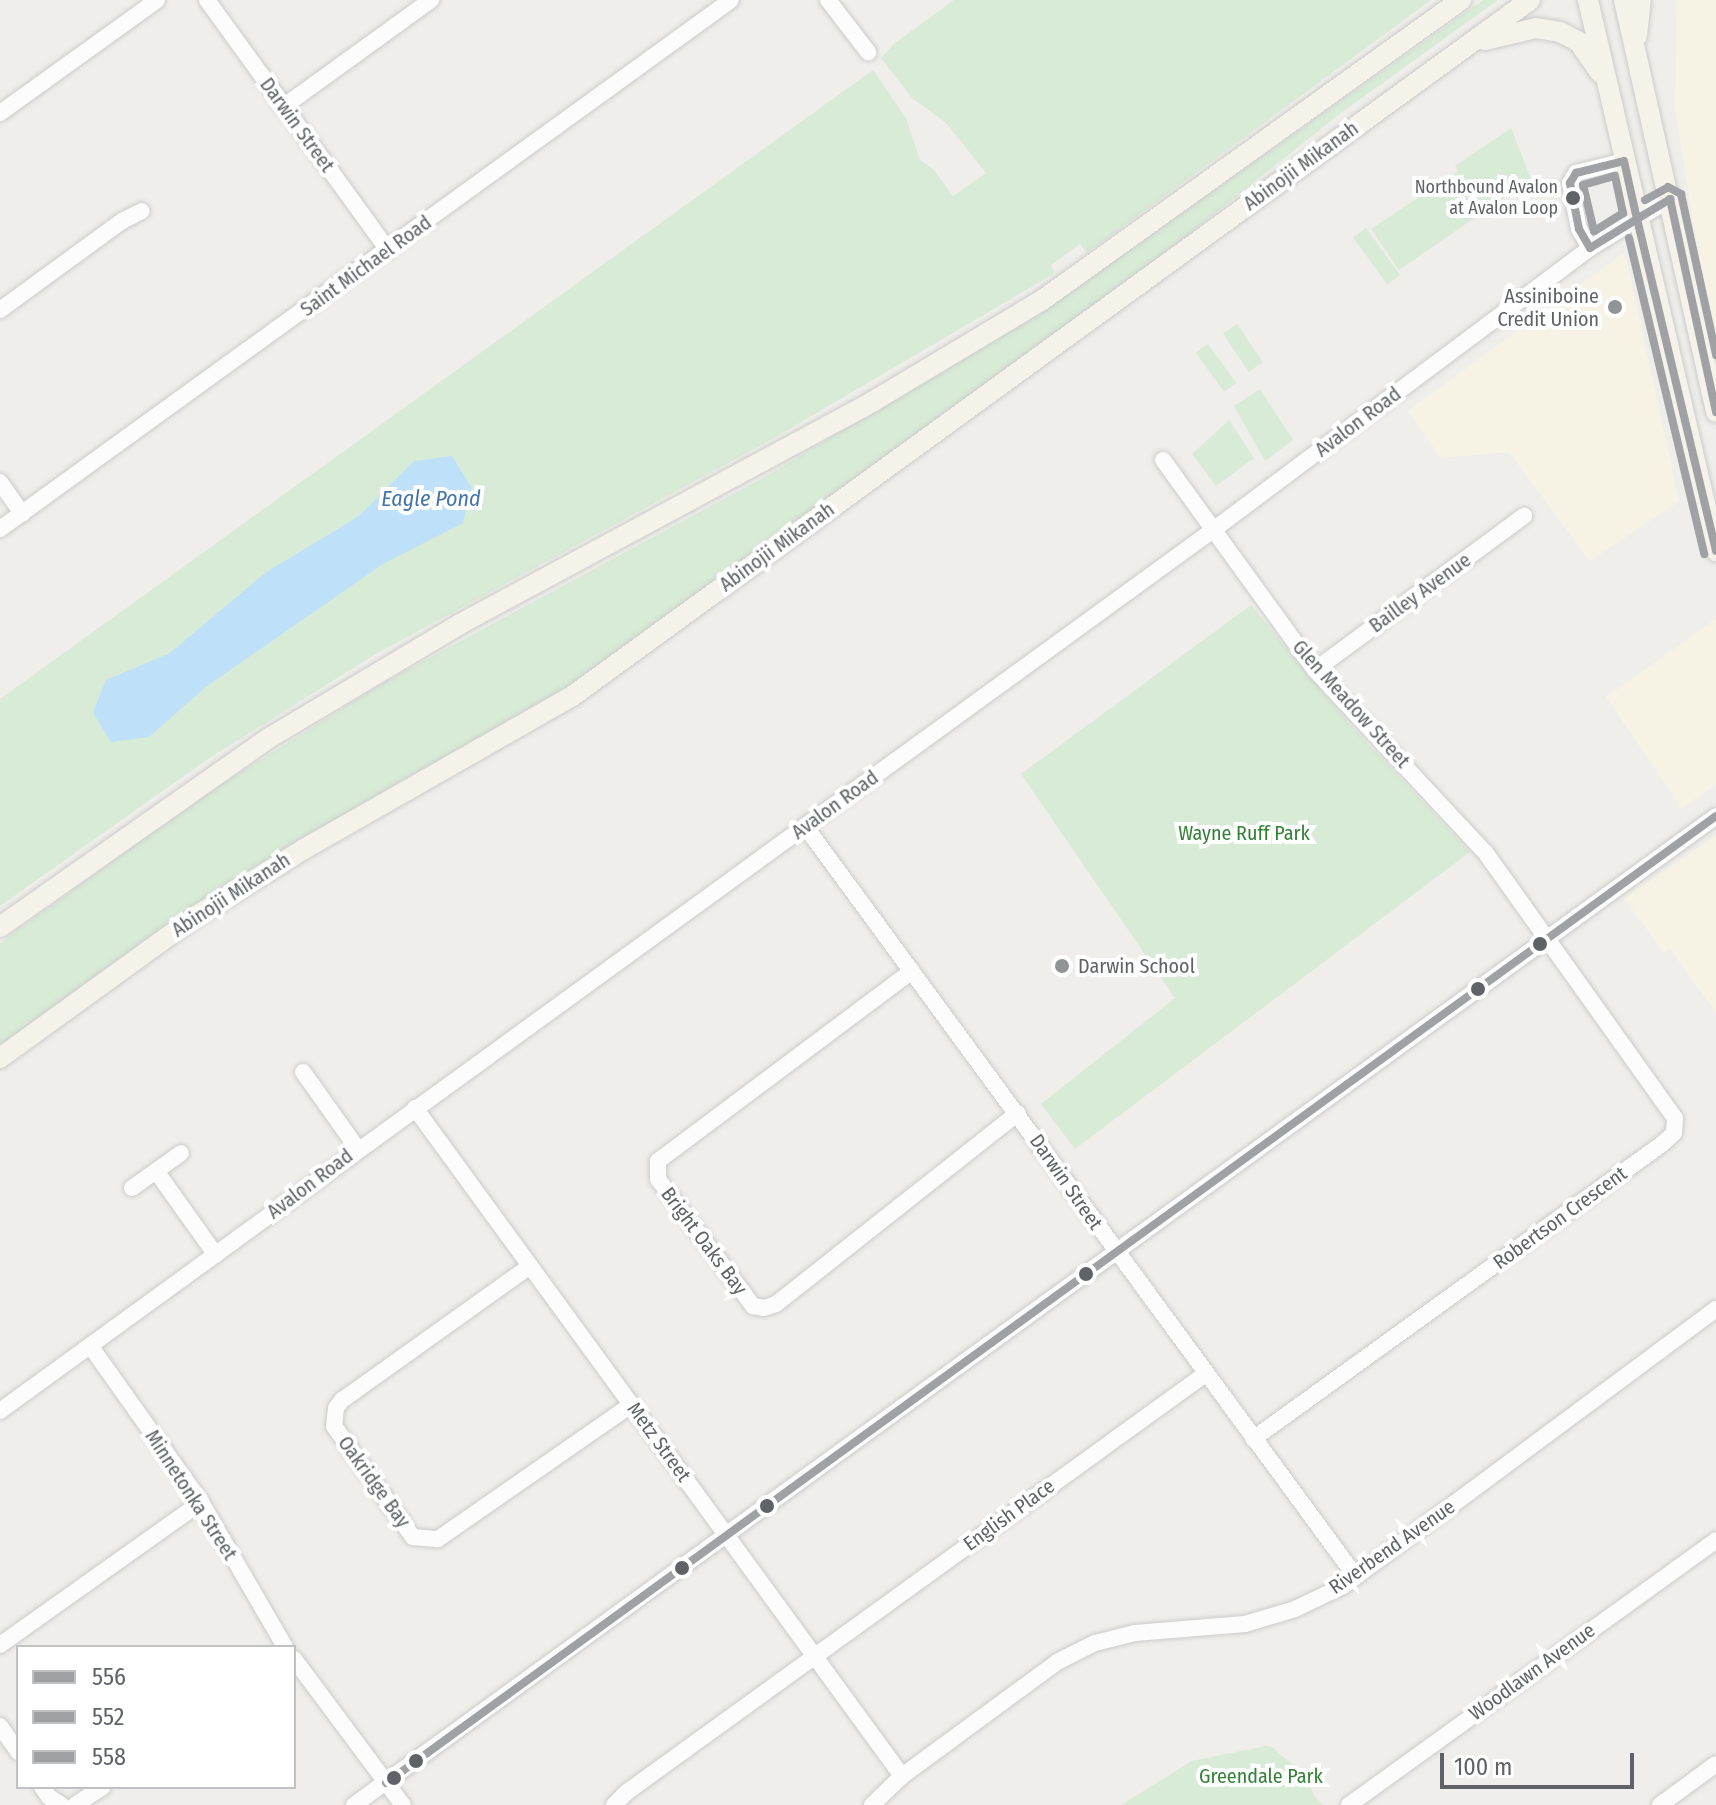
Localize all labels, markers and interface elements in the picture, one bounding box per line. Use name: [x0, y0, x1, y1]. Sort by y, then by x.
street label: Darwin Street: [255, 73, 339, 177]
street label: Abinojii Mikanah: [1239, 116, 1363, 216]
place label: Northbound Avalon at Avalon Loop: [1415, 177, 1558, 220]
marker: Northbound Avalon at Avalon Loop: [1565, 190, 1581, 206]
street label: Saint Michael Road: [296, 210, 436, 322]
place label: Assiniboine Credit Union: [1497, 284, 1599, 331]
marker: Assiniboine Credit Union: [1606, 298, 1624, 316]
street label: Avalon Road: [1310, 382, 1406, 462]
water label: Eagle Pond: [381, 486, 481, 512]
street label: Abinojii Mikanah: [715, 497, 839, 597]
street label: Bailley Avenue: [1365, 548, 1475, 638]
street label: Glen Meadow Street: [1287, 635, 1415, 773]
street label: Avalon Road: [787, 766, 883, 844]
park label: Wayne Ruff Park: [1178, 821, 1310, 845]
street label: Abinojii Mikanah: [167, 848, 295, 942]
unlabelled marker: [1532, 936, 1548, 952]
place label: Darwin School: [1078, 954, 1195, 978]
marker: Darwin School: [1053, 957, 1071, 975]
unlabelled marker: [1470, 981, 1486, 997]
street label: Darwin Street: [1024, 1130, 1108, 1234]
street label: Avalon Road: [262, 1144, 358, 1224]
street label: Robertson Crescent: [1489, 1161, 1631, 1275]
street label: Bright Oaks Bay: [656, 1183, 752, 1299]
unlabelled marker: [1078, 1266, 1094, 1282]
street label: Metz Street: [622, 1398, 696, 1486]
street label: Minnetonka Street: [140, 1425, 242, 1565]
street label: Oakridge Bay: [333, 1432, 415, 1532]
street label: English Place: [959, 1474, 1059, 1556]
street label: Riverbend Avenue: [1324, 1495, 1460, 1599]
unlabelled marker: [759, 1498, 775, 1514]
unlabelled marker: [674, 1560, 690, 1576]
street label: Woodlawn Avenue: [1464, 1618, 1600, 1726]
legend: [16, 1645, 296, 1789]
text: 556: [92, 1663, 126, 1691]
text: 552: [92, 1703, 124, 1731]
scale bar: [1444, 1737, 1638, 1787]
text: 558: [92, 1743, 126, 1771]
unlabelled marker: [408, 1753, 424, 1769]
text: 100 m: [1454, 1753, 1512, 1781]
park label: Greendale Park: [1199, 1764, 1323, 1788]
unlabelled marker: [386, 1770, 402, 1786]

